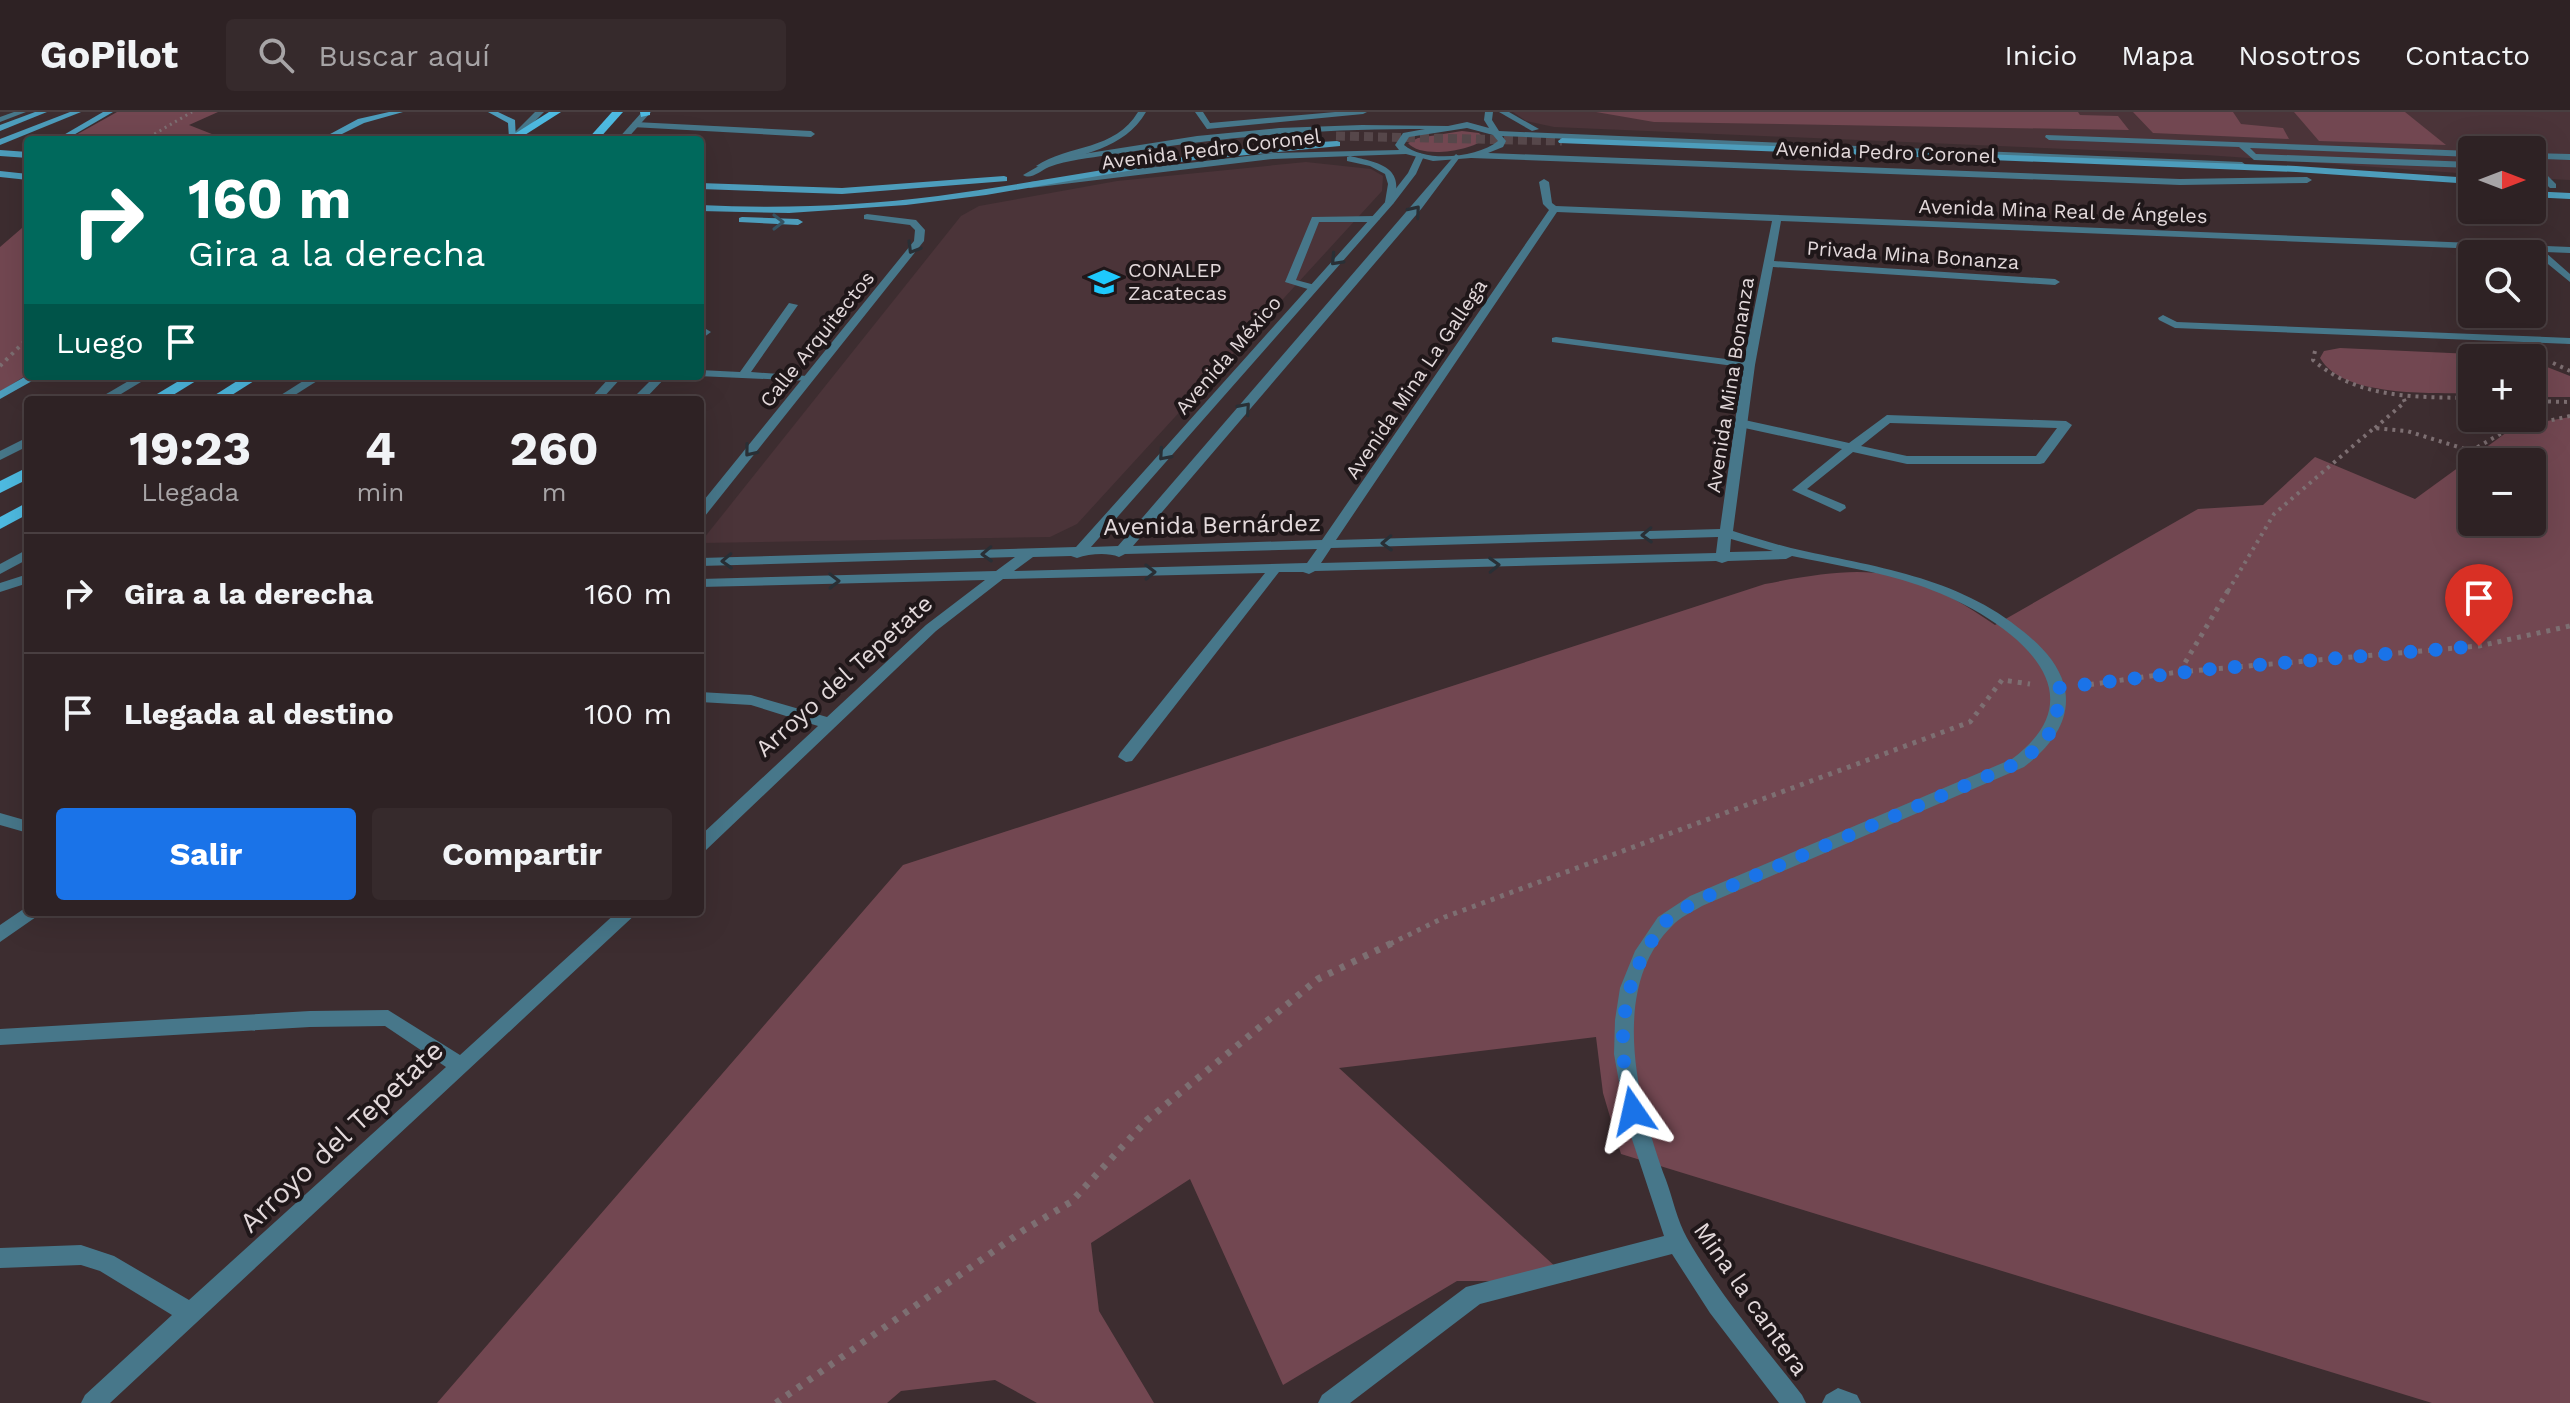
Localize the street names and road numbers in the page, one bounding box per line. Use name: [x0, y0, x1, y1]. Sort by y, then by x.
street label: Avenida Pedro Coronel: [1100, 124, 1322, 174]
street label: Avenida Pedro Coronel: [1775, 136, 1997, 168]
street label: Avenida Mina Real de Ángeles: [1918, 194, 2208, 228]
street label: Privada Mina Bonanza: [1806, 236, 2020, 274]
street label: Calle Arquitectos: [755, 266, 879, 412]
street label: Avenida Mina La Gallega: [1340, 274, 1492, 484]
street label: Avenida Mina Bonanza: [1701, 275, 1759, 495]
street label: Avenida México: [1170, 291, 1286, 419]
street label: Avenida Bernárdez: [1103, 509, 1321, 541]
street label: Arroyo del Tepetate: [750, 589, 938, 763]
street label: Arroyo del Tepetate: [233, 1033, 450, 1239]
street label: Mina la cantera: [1688, 1217, 1814, 1381]

